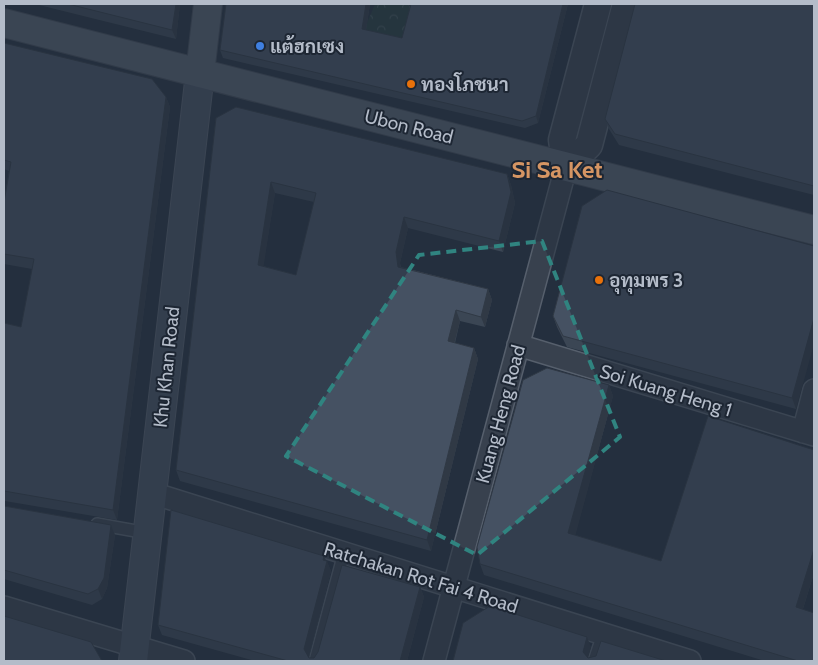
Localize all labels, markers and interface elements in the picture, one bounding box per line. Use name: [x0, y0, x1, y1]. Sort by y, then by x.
place label: แต้ฮกเซง: [270, 35, 344, 58]
marker: แต้ฮกเซง: [254, 40, 266, 52]
place label: ทองโภชนา: [421, 72, 509, 96]
marker: ทองโภชนา: [405, 78, 417, 90]
street label: Ubon Road: [362, 104, 456, 149]
district label: Si Sa Ket: [511, 155, 603, 184]
place label: อุทุมพร 3: [609, 269, 683, 295]
marker: อุทุมพร 3: [593, 274, 605, 286]
street label: Khu Khan Road: [149, 305, 184, 429]
street label: Kuang Heng Road: [471, 342, 530, 486]
street label: Soi Kuang Heng 1: [597, 359, 735, 422]
street label: Ratchakan Rot Fai 4 Road: [321, 537, 521, 618]

